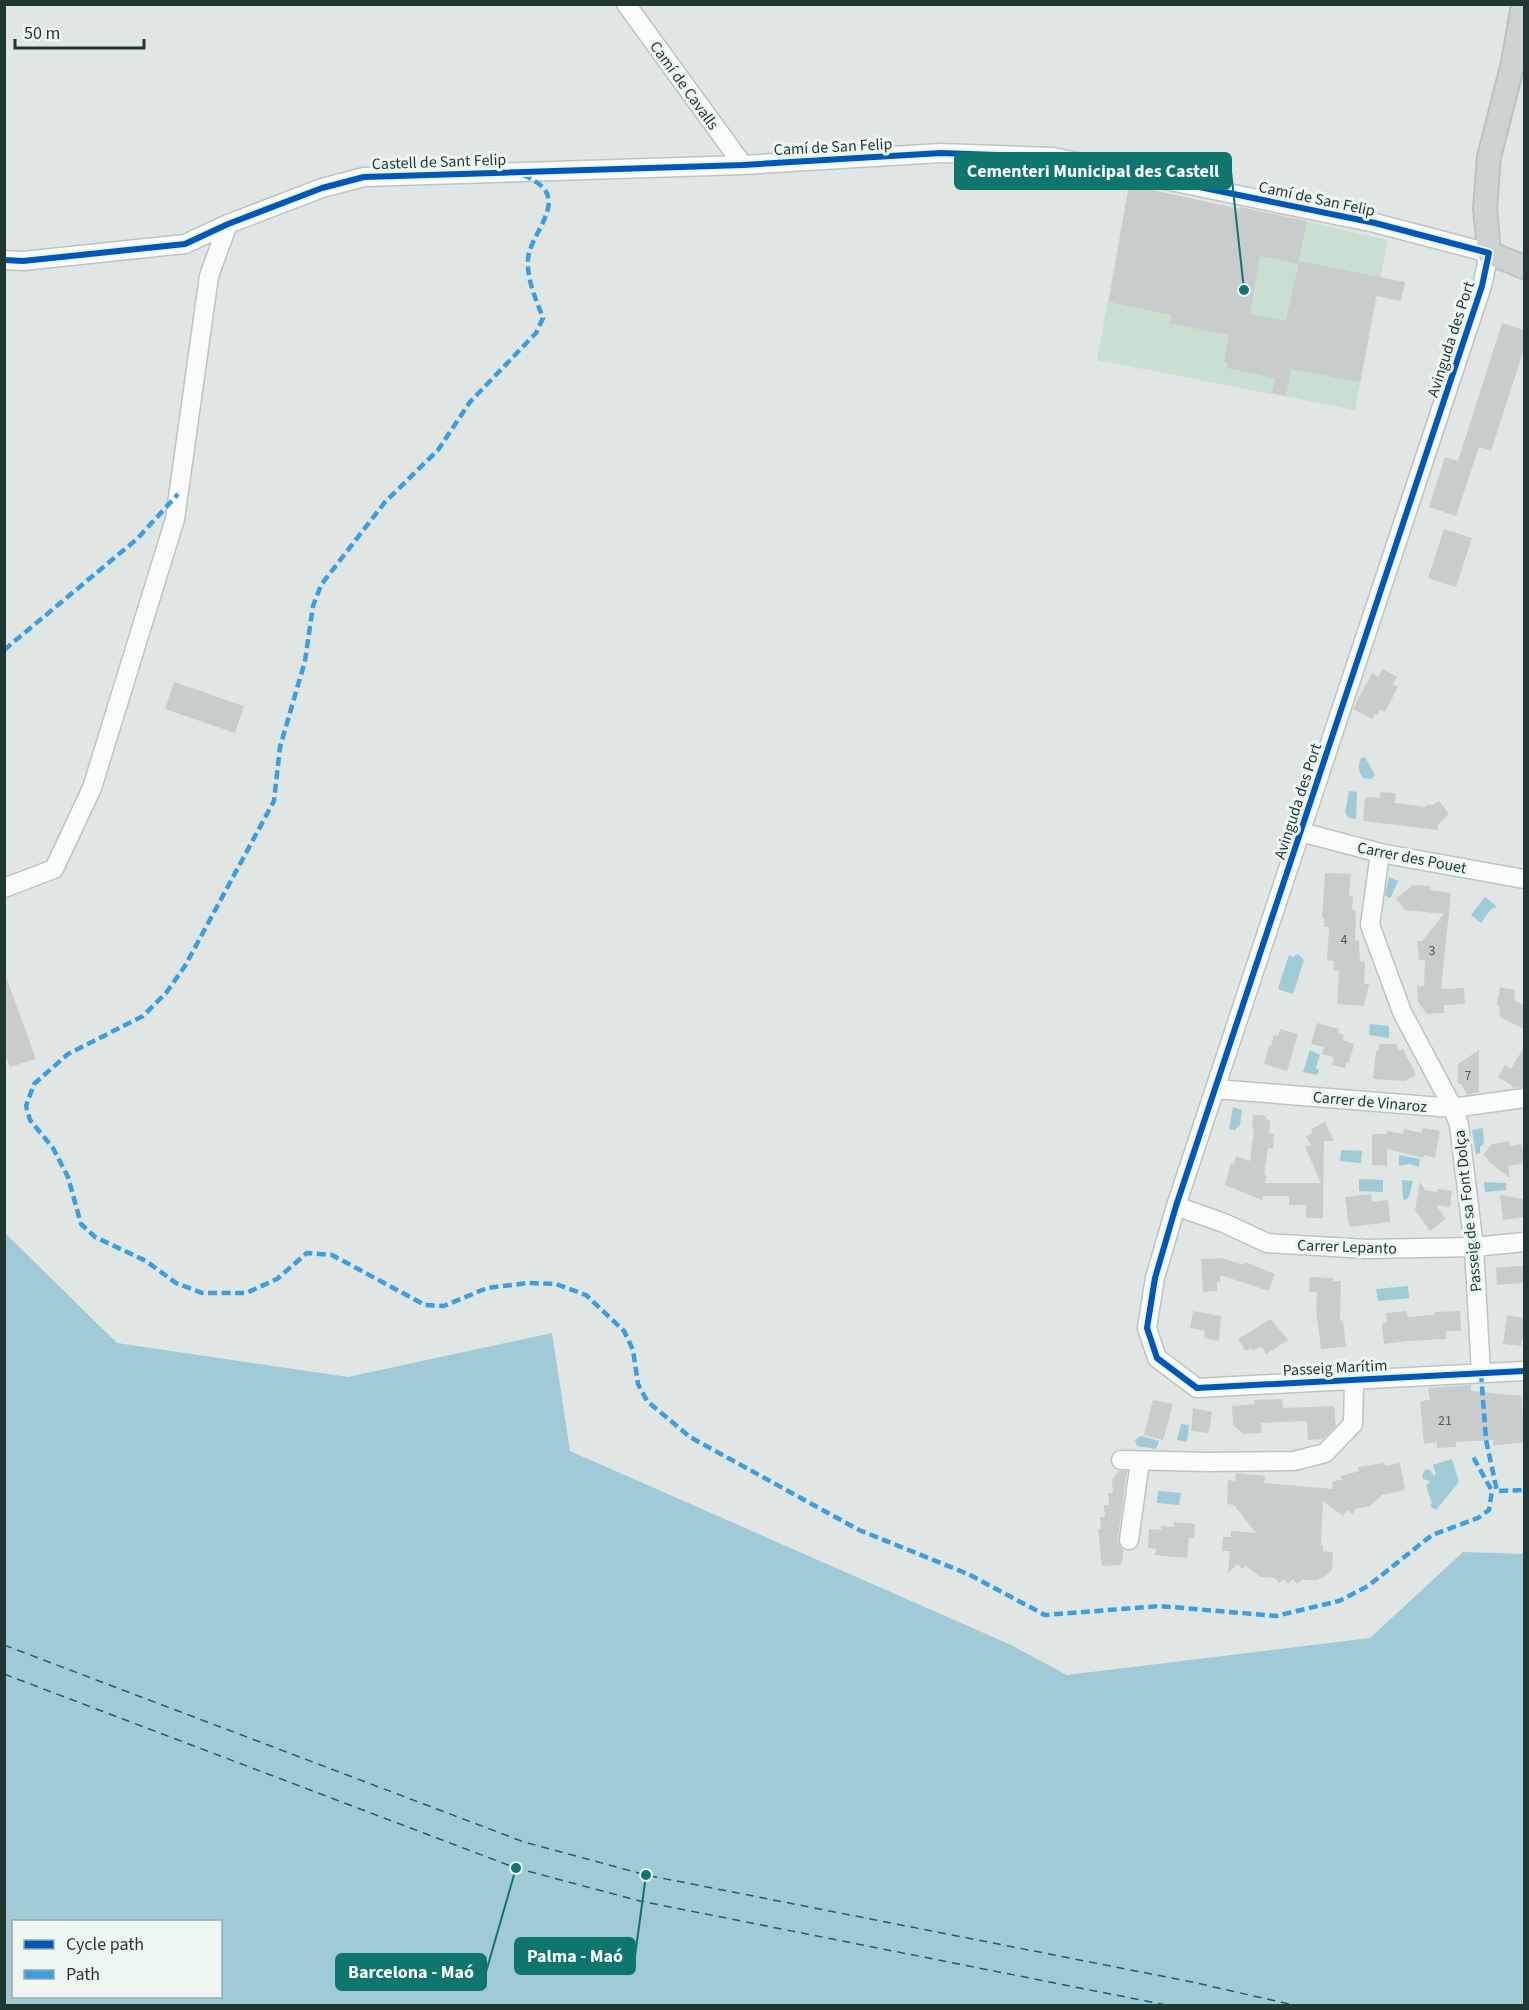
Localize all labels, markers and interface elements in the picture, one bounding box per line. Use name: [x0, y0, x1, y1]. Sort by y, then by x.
scale bar: [15, 12, 144, 50]
text: 50 m: [24, 21, 60, 46]
street label: Camí de Cavalls: [644, 37, 724, 135]
street label: Camí de San Felip: [773, 133, 893, 161]
street label: Castell de Sant Felip: [371, 149, 507, 175]
callout: Cementeri Municipal des Castell: [955, 153, 1231, 189]
text: Cementeri Municipal des Castell: [967, 159, 1219, 184]
street label: Camí de San Felip: [1256, 176, 1377, 222]
street label: Avinguda des Port: [1422, 278, 1480, 400]
street label: Avinguda des Port: [1269, 740, 1327, 862]
street label: Carrer des Pouet: [1355, 837, 1469, 879]
house number: 4: [1341, 930, 1348, 950]
house number: 3: [1429, 941, 1436, 961]
house number: 7: [1465, 1066, 1472, 1086]
street label: Carrer de Vinaroz: [1312, 1086, 1428, 1118]
street label: Passeig de sa Font Dolça: [1449, 1129, 1487, 1293]
street label: Carrer Lepanto: [1297, 1234, 1397, 1260]
street label: Passeig Marítim: [1282, 1354, 1388, 1382]
house number: 21: [1438, 1411, 1452, 1431]
legend: [12, 1920, 222, 1998]
text: Cycle path: [66, 1932, 144, 1957]
callout: Palma - Maó: [515, 1938, 635, 1974]
text: Palma - Maó: [527, 1944, 623, 1969]
callout: Barcelona - Maó: [336, 1954, 486, 1990]
text: Barcelona - Maó: [348, 1960, 474, 1985]
text: Path: [66, 1962, 100, 1987]

